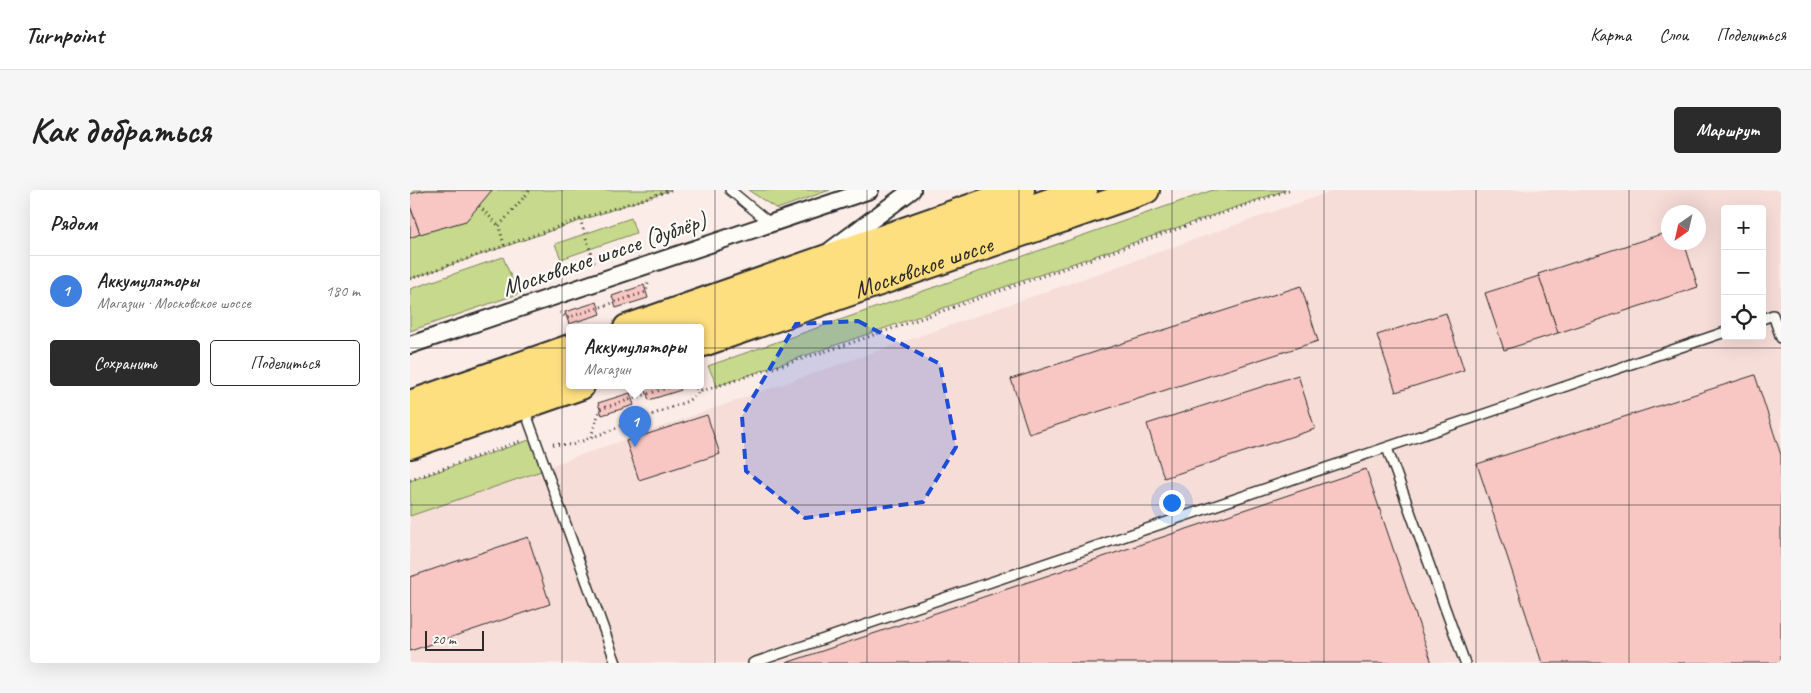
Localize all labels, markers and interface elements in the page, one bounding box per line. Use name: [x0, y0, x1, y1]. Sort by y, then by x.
text: Turnpoint: [25, 20, 104, 50]
text: Карта: [1590, 24, 1631, 46]
text: Слои: [1659, 24, 1688, 46]
text: Поделиться: [1716, 24, 1786, 46]
button: Маршрут: [1674, 107, 1781, 153]
text: Как добраться: [30, 108, 211, 153]
street label: Московское шоссе (дублёр): [498, 205, 711, 303]
north arrow: [1661, 205, 1706, 250]
map controls: [1721, 205, 1766, 340]
button: +: [1721, 205, 1766, 250]
text: Рядом: [50, 210, 97, 236]
street label: Московское шоссе: [850, 228, 998, 305]
button: −: [1721, 250, 1766, 295]
text: Аккумуляторы: [97, 269, 199, 293]
text: 1: [62, 281, 70, 301]
text: 180 m: [326, 281, 360, 301]
text: Магазин · Московское шоссе: [97, 293, 251, 313]
button: locate: [1721, 295, 1766, 340]
popup: [566, 324, 704, 389]
text: Аккумуляторы: [584, 335, 686, 359]
button: Сохранить: [50, 340, 200, 386]
button: Поделиться: [210, 340, 360, 386]
text: Магазин: [584, 359, 631, 379]
pin: 1: [619, 406, 651, 447]
your location: [1159, 490, 1185, 516]
scale bar: [425, 628, 484, 651]
text: 20 m: [432, 631, 456, 648]

